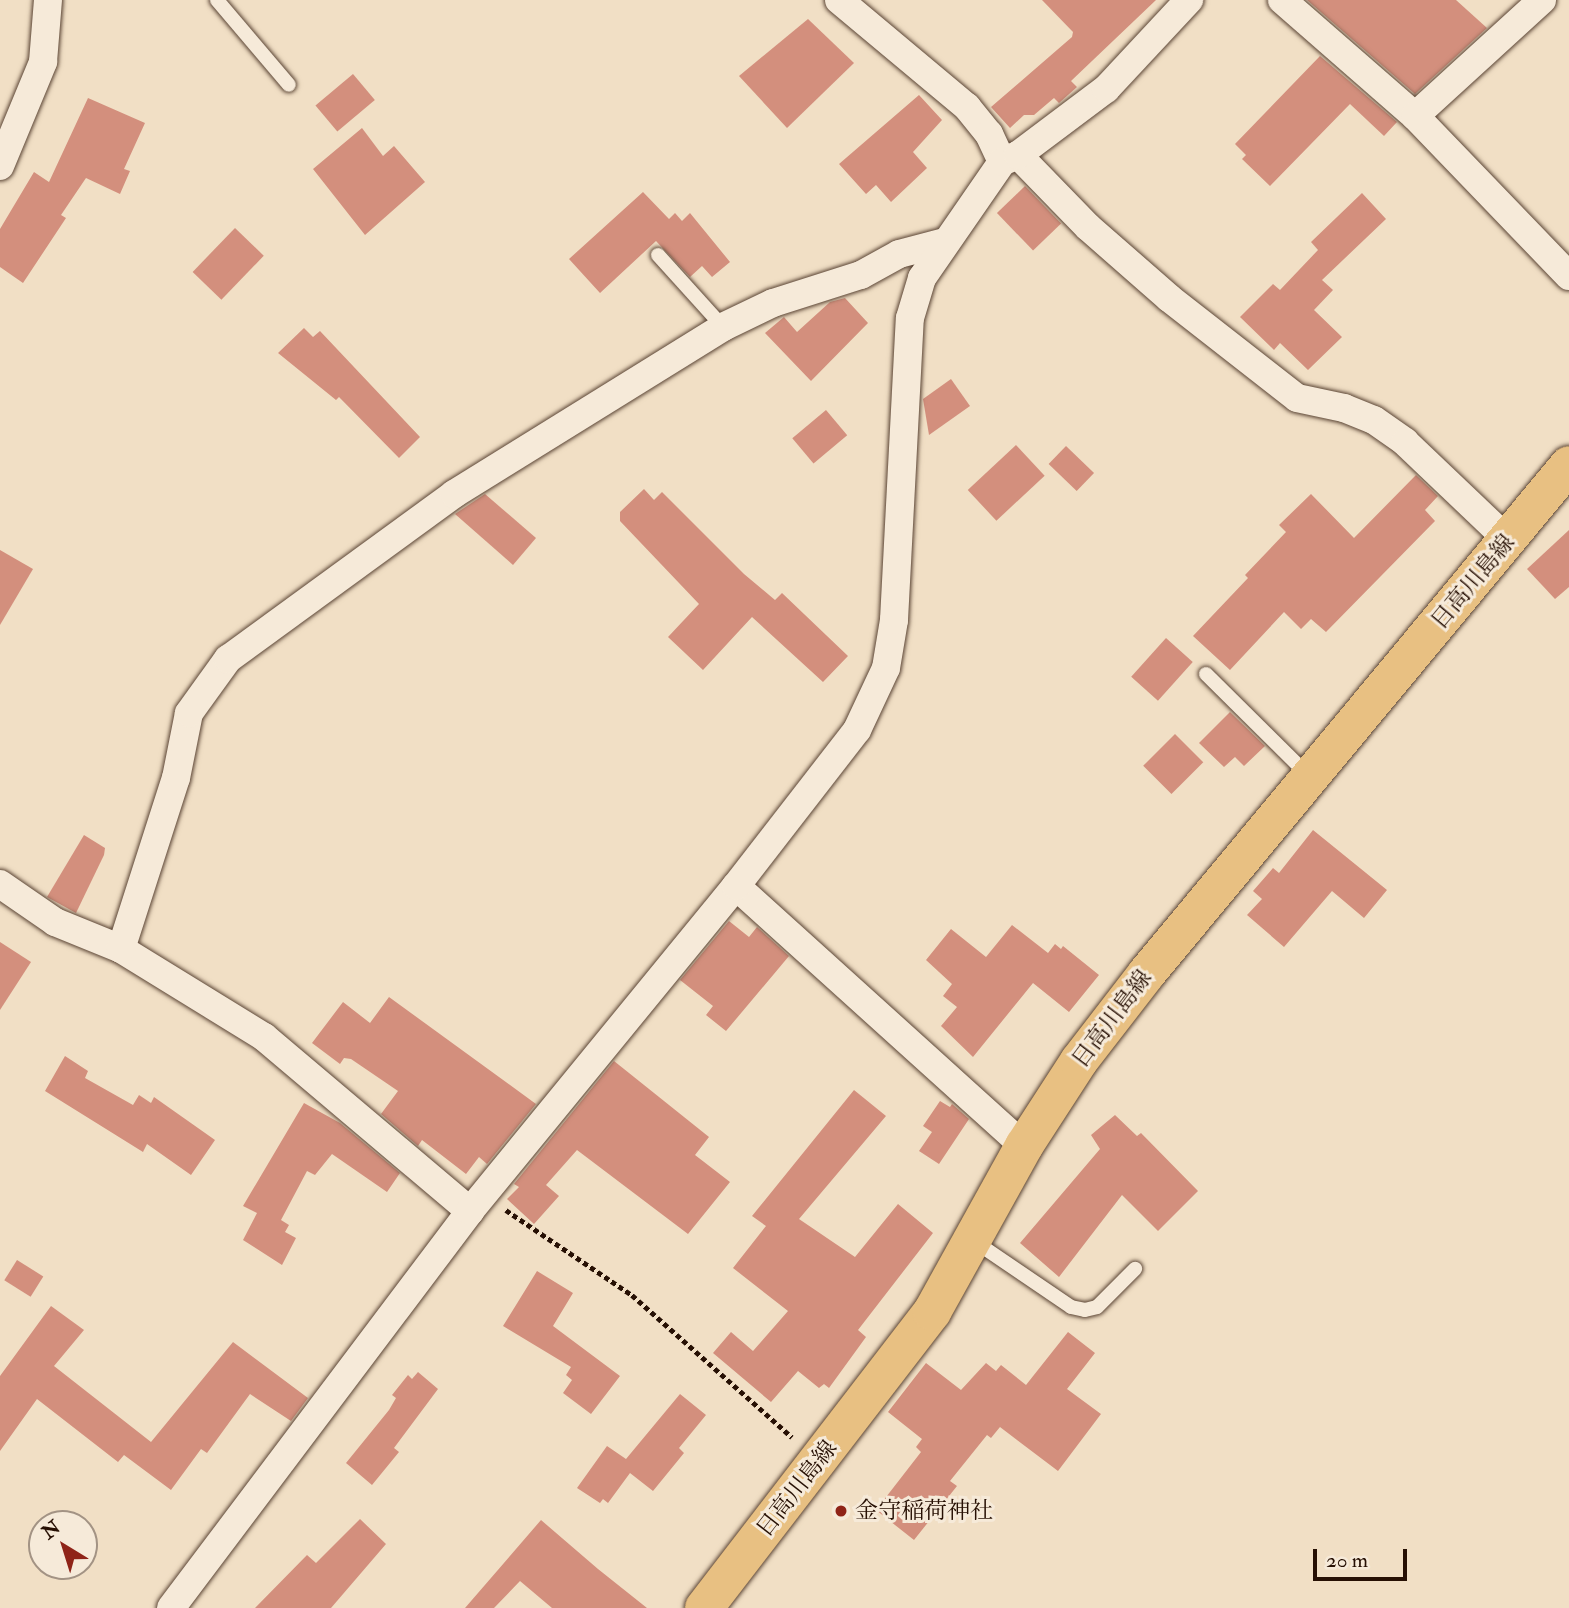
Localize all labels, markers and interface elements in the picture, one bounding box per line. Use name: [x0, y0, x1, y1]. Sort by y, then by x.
street label: 日高川島線: [1425, 529, 1521, 635]
street label: 日高川島線: [1066, 965, 1158, 1073]
street label: 日高川島線: [751, 1435, 843, 1543]
place label: 金守稲荷神社: [855, 1497, 993, 1525]
marker: 金守稲荷神社: [833, 1503, 849, 1519]
north arrow: [28, 1510, 98, 1580]
text: N: [37, 1515, 65, 1545]
scale bar: [1317, 1534, 1412, 1578]
text: 20 m: [1326, 1547, 1368, 1574]

